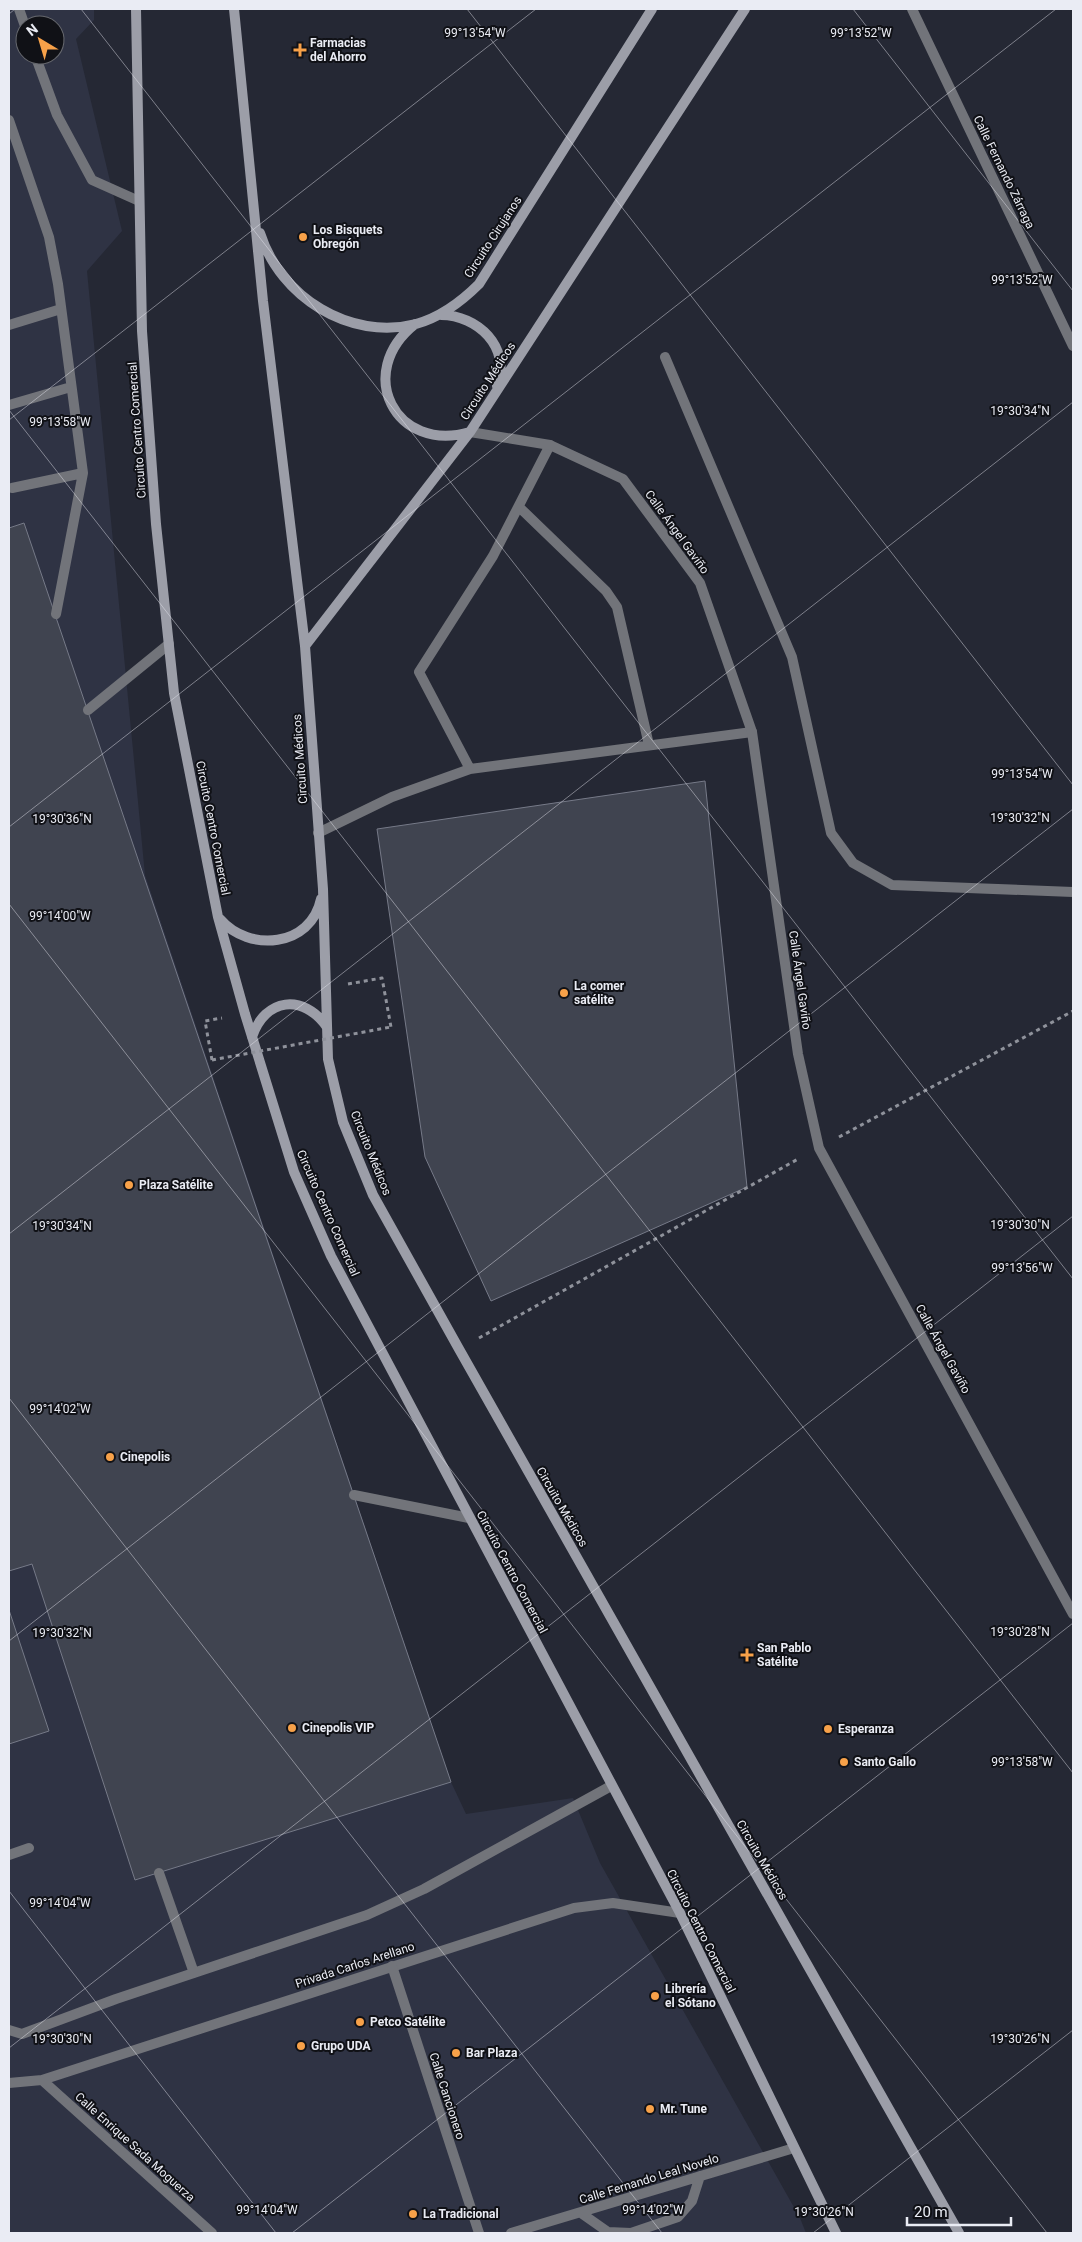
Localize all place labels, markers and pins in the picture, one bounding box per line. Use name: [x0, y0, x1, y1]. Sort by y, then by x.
place label: Farmacias del Ahorro: [310, 36, 367, 64]
marker: Farmacias del Ahorro: [294, 44, 306, 56]
place label: Los Bisquets Obregón: [313, 223, 383, 251]
marker: Los Bisquets Obregón: [297, 231, 309, 243]
place label: La comer satélite: [574, 979, 625, 1007]
marker: La comer satélite: [558, 987, 570, 999]
place label: Plaza Satélite: [139, 1178, 214, 1192]
marker: Plaza Satélite: [123, 1179, 135, 1191]
place label: Cinepolis: [120, 1450, 170, 1464]
marker: Cinepolis: [104, 1451, 116, 1463]
place label: San Pablo Satélite: [757, 1641, 812, 1669]
marker: San Pablo Satélite: [741, 1649, 753, 1661]
place label: Cinepolis VIP: [302, 1721, 375, 1735]
marker: Cinepolis VIP: [286, 1722, 298, 1734]
place label: Esperanza: [838, 1722, 895, 1736]
marker: Esperanza: [822, 1723, 834, 1735]
place label: Santo Gallo: [854, 1755, 916, 1769]
marker: Santo Gallo: [838, 1756, 850, 1768]
place label: Librería el Sótano: [665, 1982, 716, 2010]
marker: Librería el Sótano: [649, 1990, 661, 2002]
place label: Petco Satélite: [370, 2015, 446, 2029]
marker: Petco Satélite: [354, 2016, 366, 2028]
place label: Grupo UDA: [311, 2039, 371, 2053]
marker: Grupo UDA: [295, 2040, 307, 2052]
place label: Bar Plaza: [466, 2046, 518, 2060]
marker: Bar Plaza: [450, 2047, 462, 2059]
place label: Mr. Tune: [660, 2102, 708, 2116]
marker: Mr. Tune: [644, 2103, 656, 2115]
place label: La Tradicional: [423, 2207, 499, 2221]
marker: La Tradicional: [407, 2208, 419, 2220]

